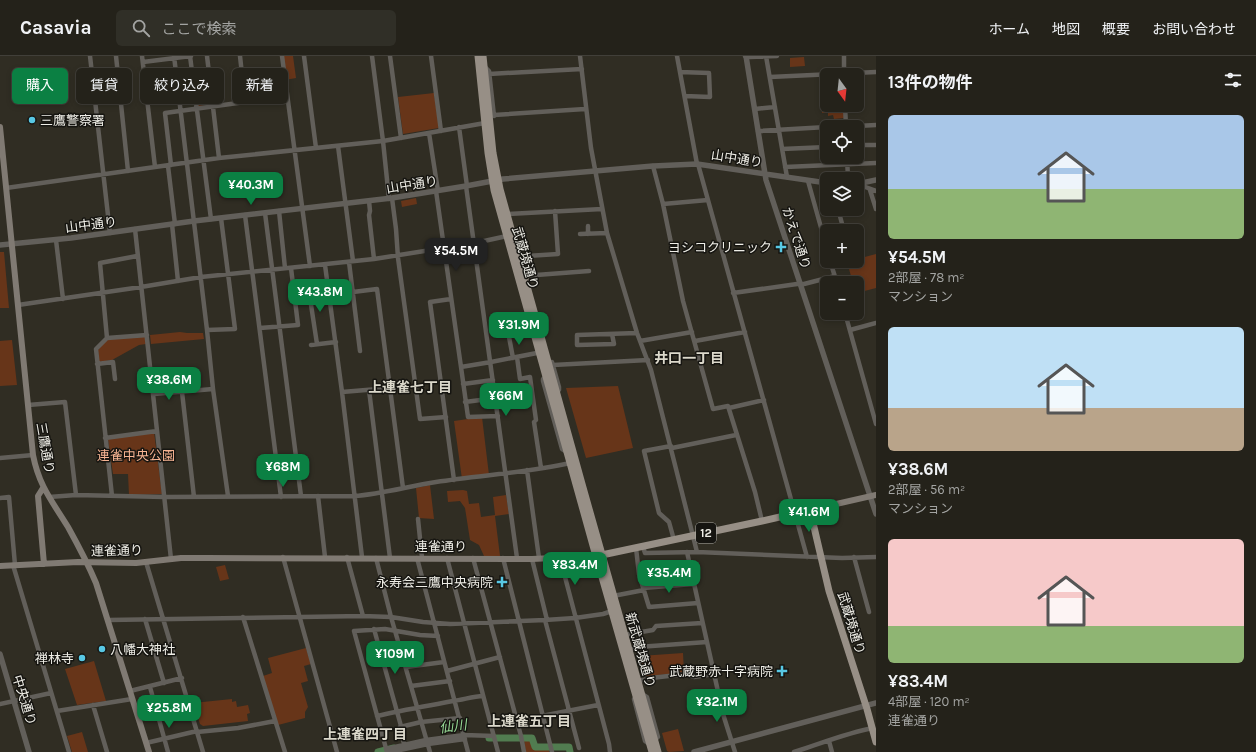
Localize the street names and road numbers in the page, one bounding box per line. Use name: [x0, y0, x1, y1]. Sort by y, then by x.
street label: 山中通り: [710, 147, 764, 170]
street label: 山中通り: [385, 173, 439, 196]
street label: かえで通り: [779, 205, 814, 271]
street label: 山中通り: [64, 214, 118, 235]
street label: 武蔵境通り: [509, 225, 542, 291]
street label: 三鷹通り: [34, 421, 57, 475]
road number: 12: [696, 523, 716, 543]
street label: 連雀通り: [415, 539, 467, 554]
street label: 連雀通り: [91, 543, 143, 558]
street label: 武蔵境通り: [835, 590, 868, 656]
street label: 新武蔵境通り: [623, 611, 658, 690]
street label: 中央通り: [10, 673, 39, 727]

